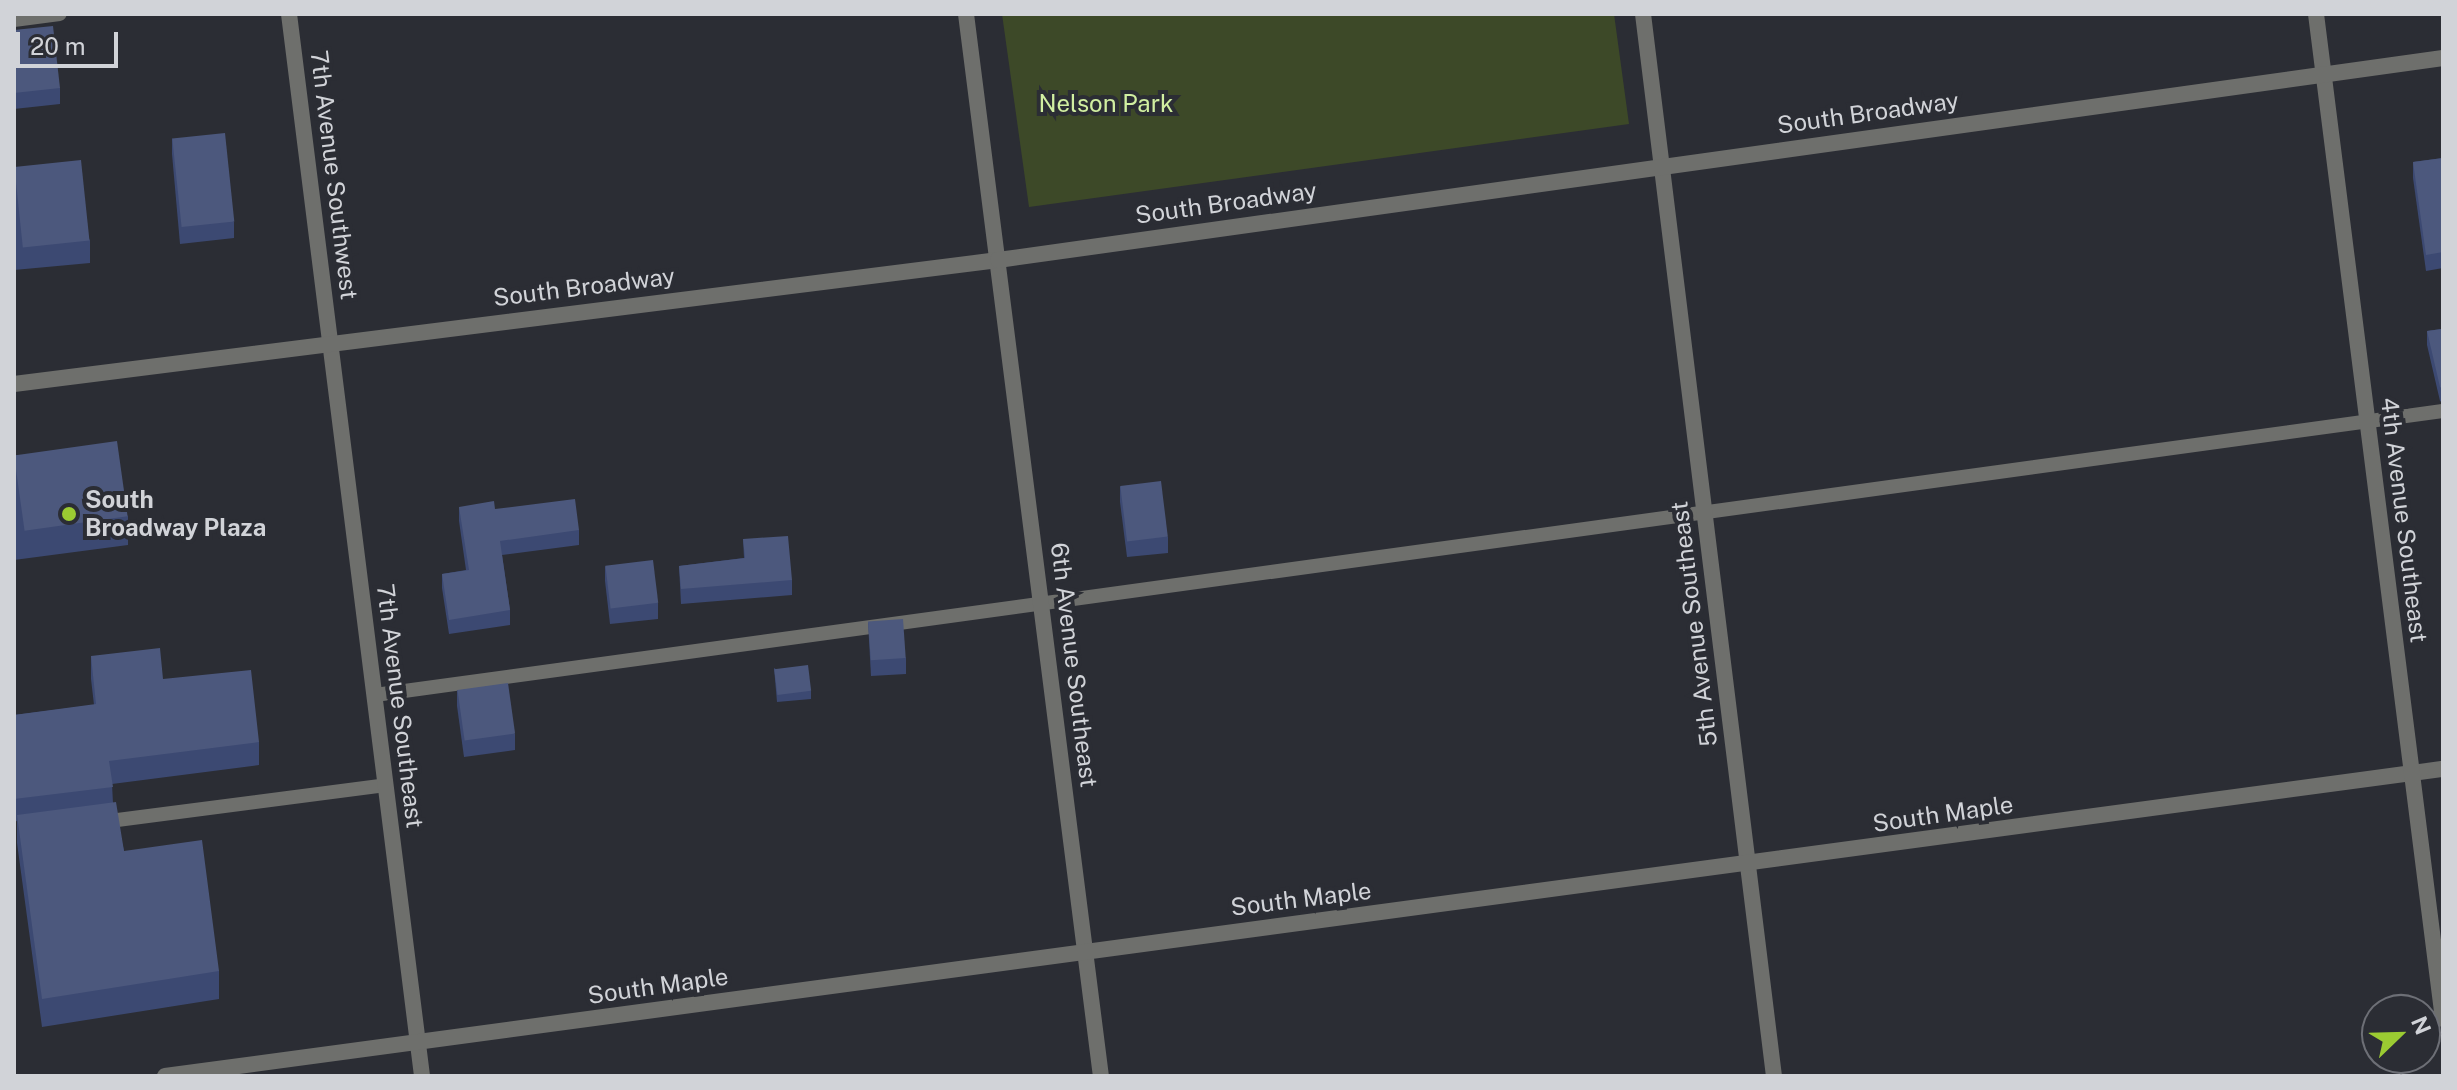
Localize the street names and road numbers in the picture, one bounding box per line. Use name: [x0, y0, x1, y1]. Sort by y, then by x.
street label: 7th Avenue Southwest: [304, 49, 364, 301]
street label: South Broadway: [1775, 86, 1961, 140]
street label: South Broadway: [1133, 176, 1319, 230]
street label: South Broadway: [491, 262, 677, 312]
street label: 4th Avenue Southeast: [2375, 396, 2433, 644]
street label: 5th Avenue Southeast: [1665, 500, 1723, 748]
street label: 6th Avenue Southeast: [1045, 541, 1103, 789]
street label: 7th Avenue Southeast: [371, 582, 429, 830]
street label: South Maple: [1871, 790, 2015, 838]
street label: South Maple: [1229, 876, 1373, 922]
street label: South Maple: [586, 962, 730, 1010]

